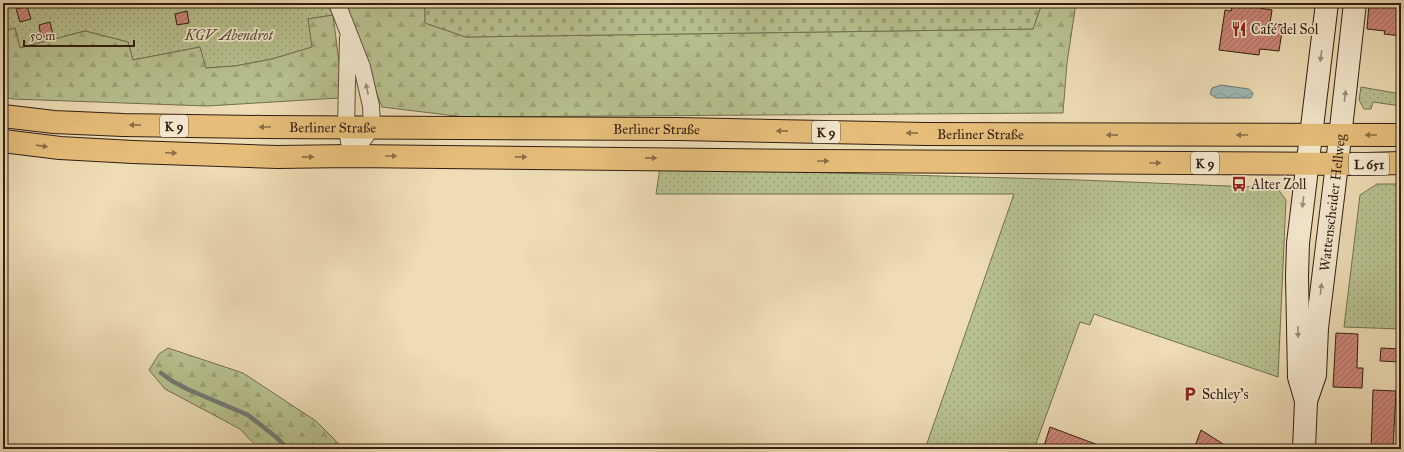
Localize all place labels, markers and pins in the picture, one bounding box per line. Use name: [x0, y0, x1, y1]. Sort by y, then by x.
restaurant icon: Café del Sol: [1230, 20, 1248, 38]
place label: Café del Sol: [1251, 21, 1319, 38]
bus stop icon: Alter Zoll: [1230, 175, 1248, 193]
place label: Alter Zoll: [1250, 176, 1307, 193]
parking icon: Schley's: [1181, 385, 1199, 403]
place label: Schley's: [1202, 386, 1249, 403]

